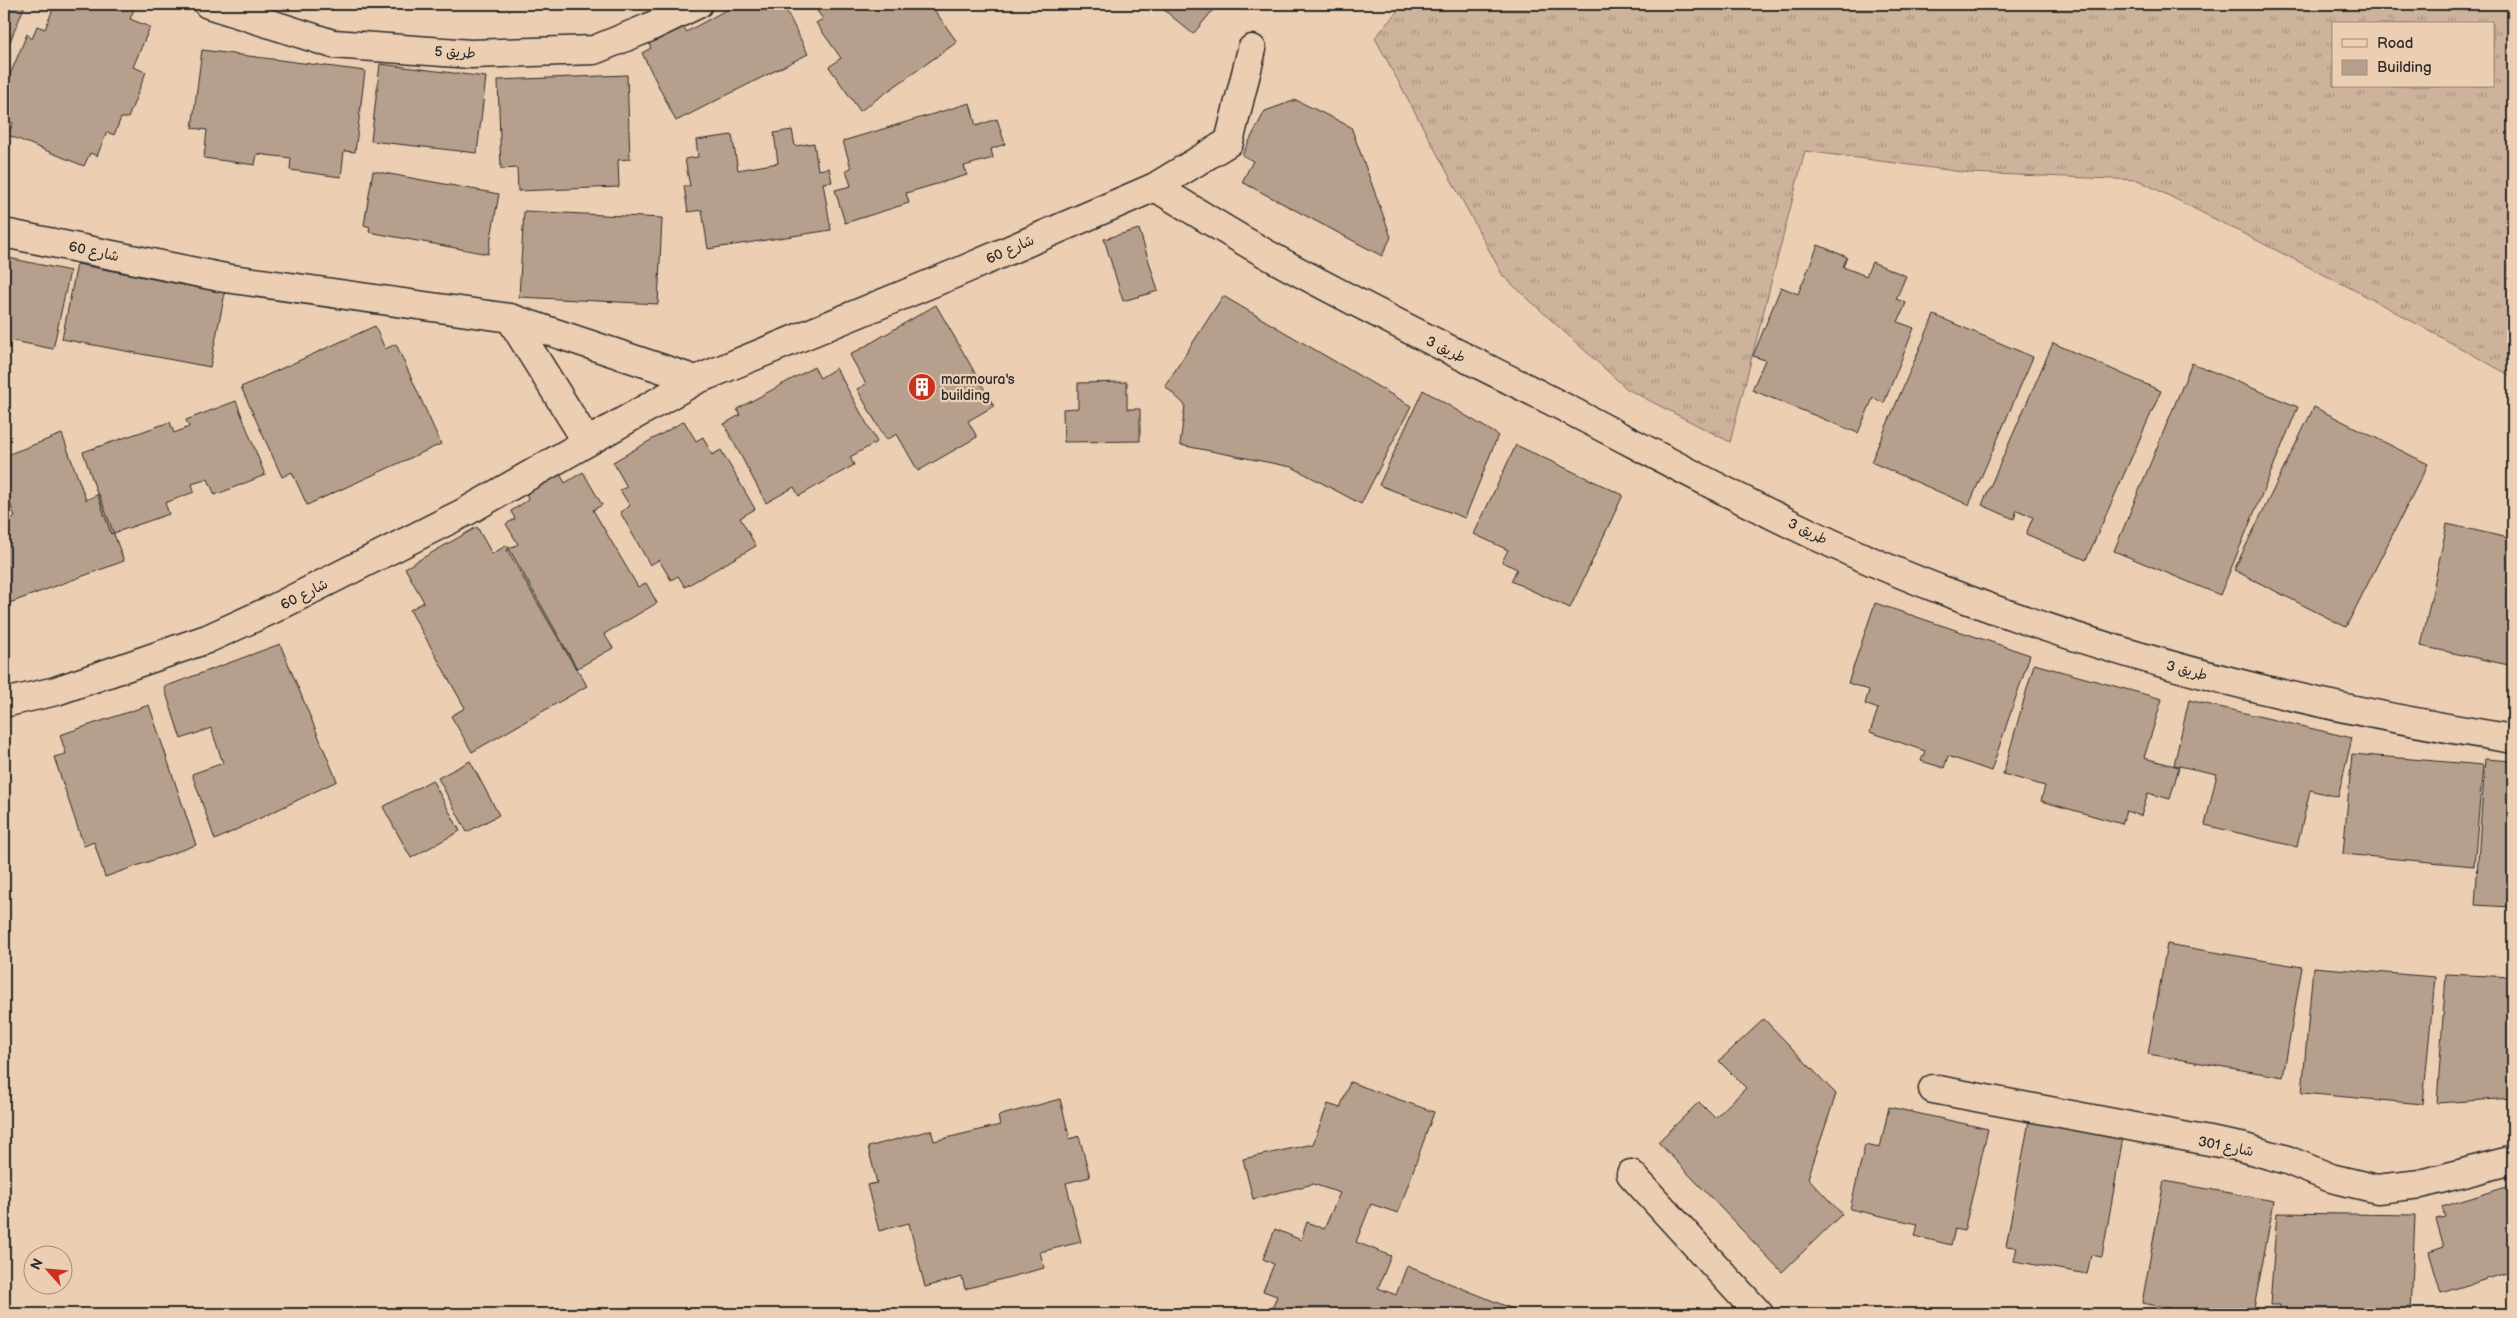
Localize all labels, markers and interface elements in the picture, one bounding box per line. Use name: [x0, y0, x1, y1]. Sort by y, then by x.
legend: [2332, 22, 2494, 88]
text: Road: [2377, 34, 2413, 53]
street label: طريق 5: [434, 43, 476, 62]
text: Building: [2377, 58, 2432, 77]
street label: شارع 60: [984, 231, 1037, 268]
street label: شارع 60: [67, 238, 121, 266]
street label: طريق 3: [1423, 332, 1468, 367]
place label: marmoura's building: [941, 371, 1015, 404]
building icon: marmoura's building: [907, 372, 937, 402]
street label: طريق 3: [1785, 515, 1830, 548]
street label: شارع 60: [278, 575, 331, 614]
street label: طريق 3: [2164, 657, 2209, 684]
street label: شارع 301: [2196, 1133, 2255, 1161]
north arrow: [22, 1246, 72, 1296]
text: N: [27, 1256, 47, 1273]

